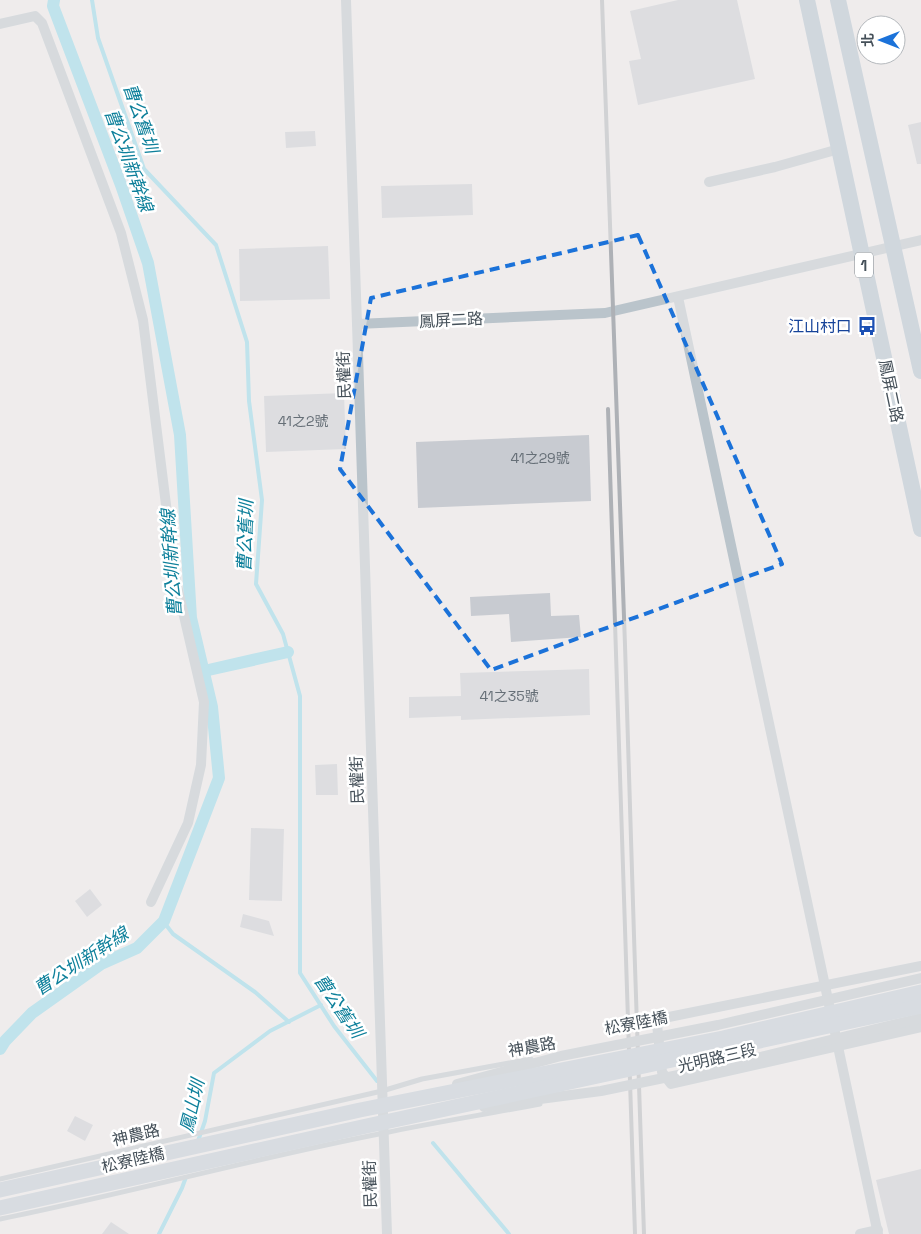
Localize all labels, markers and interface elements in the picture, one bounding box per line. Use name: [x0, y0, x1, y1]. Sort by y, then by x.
north arrow: [856, 15, 906, 65]
text: 北: [859, 33, 877, 47]
water label: 曹公舊圳: [118, 80, 165, 159]
water label: 曹公圳新幹線: [100, 105, 159, 217]
road number: 1: [855, 252, 873, 278]
street label: 鳳屏二路: [418, 308, 484, 332]
bus stop icon: 江山村口: [856, 315, 878, 337]
place label: 江山村口: [788, 316, 852, 337]
street label: 民權街: [333, 351, 355, 399]
street label: 鳳屏二路: [874, 358, 908, 424]
house number: 41之2號: [278, 412, 328, 430]
house number: 41之29號: [510, 449, 570, 467]
water label: 曹公舊圳: [232, 497, 258, 572]
water label: 曹公圳新幹線: [156, 506, 186, 618]
house number: 41之35號: [479, 687, 539, 705]
street label: 民權街: [346, 756, 368, 804]
water label: 曹公圳新幹線: [29, 921, 134, 1000]
water label: 曹公舊圳: [309, 970, 370, 1045]
street label: 松寮陸橋: [603, 1007, 669, 1039]
street label: 神農路: [507, 1032, 557, 1062]
street label: 光明路三段: [676, 1039, 758, 1077]
water label: 鳳山圳: [175, 1074, 210, 1135]
street label: 神農路: [110, 1119, 162, 1151]
street label: 松寮陸橋: [99, 1143, 167, 1177]
street label: 民權街: [359, 1160, 381, 1208]

